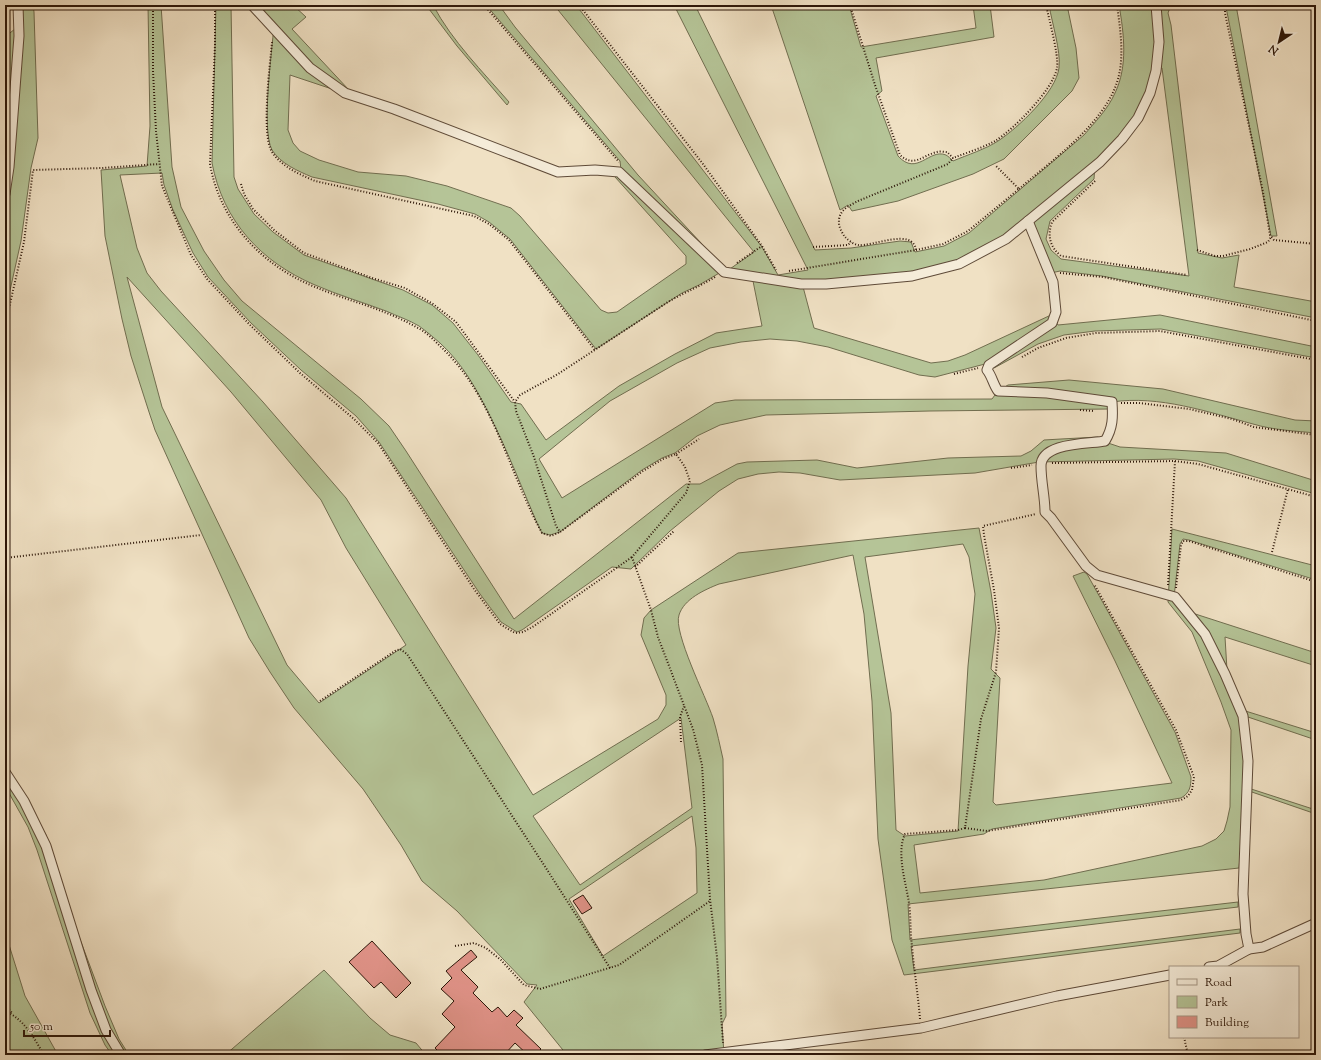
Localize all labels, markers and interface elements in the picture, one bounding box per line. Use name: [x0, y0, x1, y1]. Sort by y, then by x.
north arrow: [1259, 22, 1299, 62]
text: N: [1265, 40, 1283, 59]
legend: [1169, 966, 1299, 1038]
text: Road: [1205, 974, 1232, 992]
text: Park: [1205, 994, 1228, 1012]
scale bar: [24, 1012, 110, 1038]
text: Building: [1205, 1014, 1249, 1032]
text: 50 m: [29, 1018, 53, 1036]

